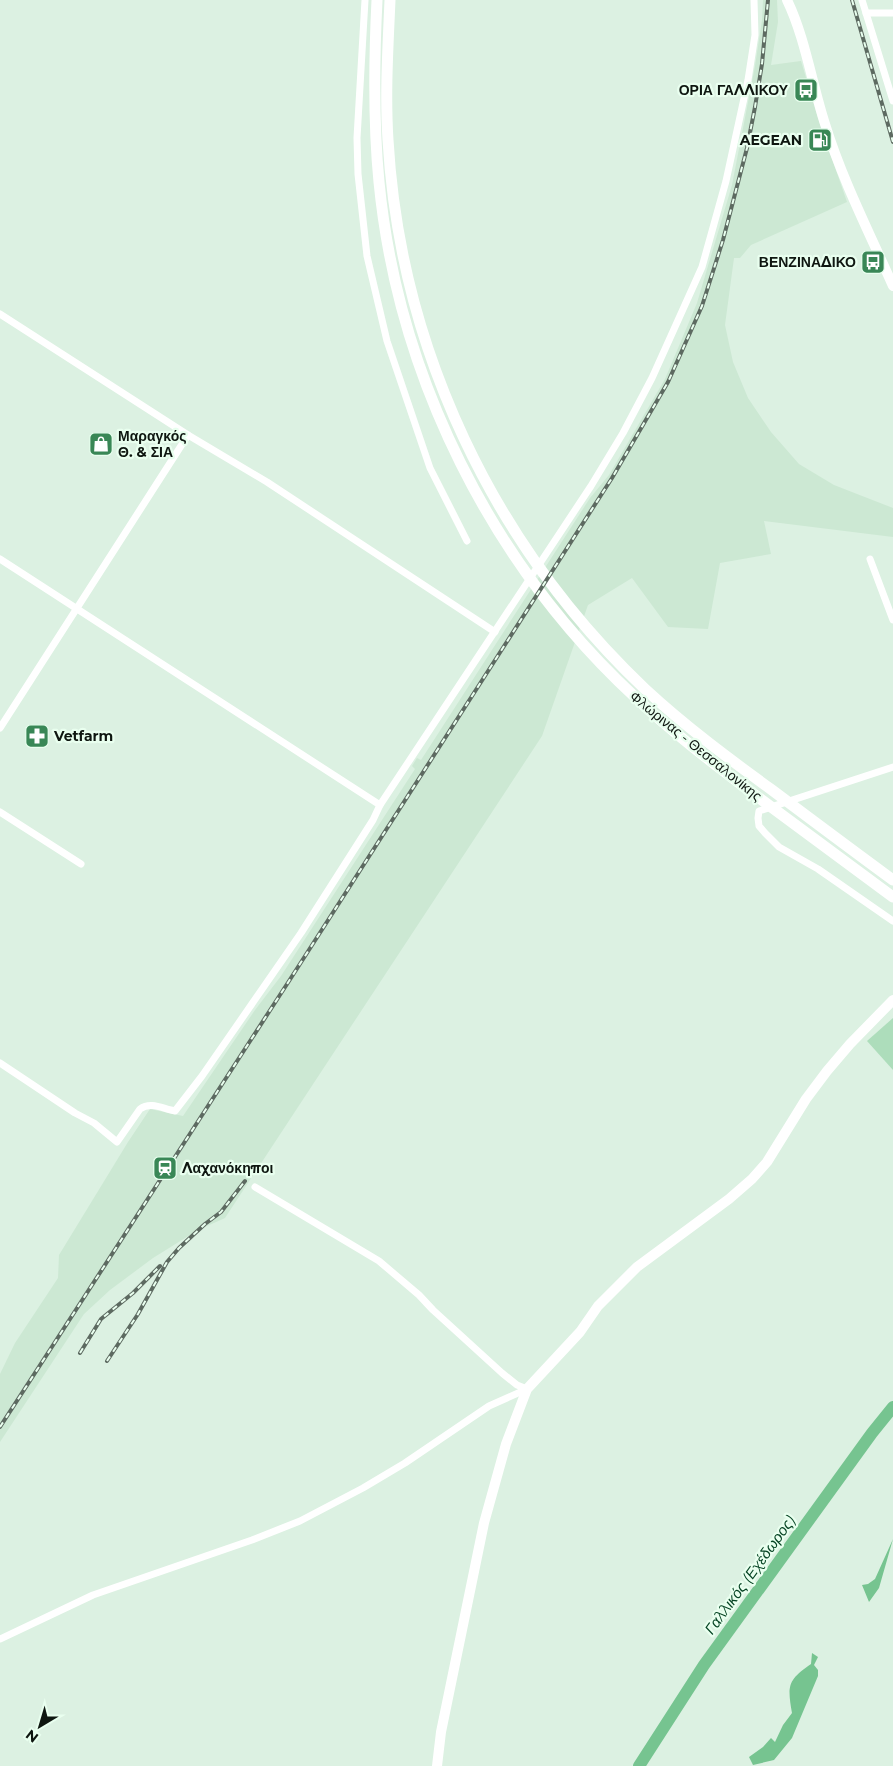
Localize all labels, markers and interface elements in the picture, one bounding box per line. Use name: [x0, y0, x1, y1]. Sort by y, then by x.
bus stop icon: ΟΡΙΑ ΓΑΛΛΙΚΟΥ: [793, 77, 819, 103]
place label: ΟΡΙΑ ΓΑΛΛΙΚΟΥ: [679, 81, 789, 99]
fuel station icon: AEGEAN: [807, 127, 833, 153]
place label: AEGEAN: [739, 131, 802, 149]
bus stop icon: ΒΕΝΖΙΝΑΔΙΚΟ: [860, 249, 886, 275]
place label: ΒΕΝΖΙΝΑΔΙΚΟ: [759, 253, 856, 271]
place label: Μαραγκός Θ. & ΣΙΑ: [118, 427, 187, 461]
shop icon: Μαραγκός Θ. & ΣΙΑ: [88, 431, 114, 457]
street label: Φλώρινας - Θεσσαλονίκης: [626, 687, 766, 805]
pharmacy icon: Vetfarm: [24, 723, 50, 749]
place label: Vetfarm: [53, 727, 113, 745]
station icon: Λαχανόκηποι: [152, 1155, 178, 1181]
place label: Λαχανόκηποι: [181, 1159, 273, 1177]
water label: Γαλλικός (Εχέδωρος): [700, 1511, 799, 1638]
north arrow: [15, 1701, 65, 1751]
text: N: [22, 1726, 42, 1747]

